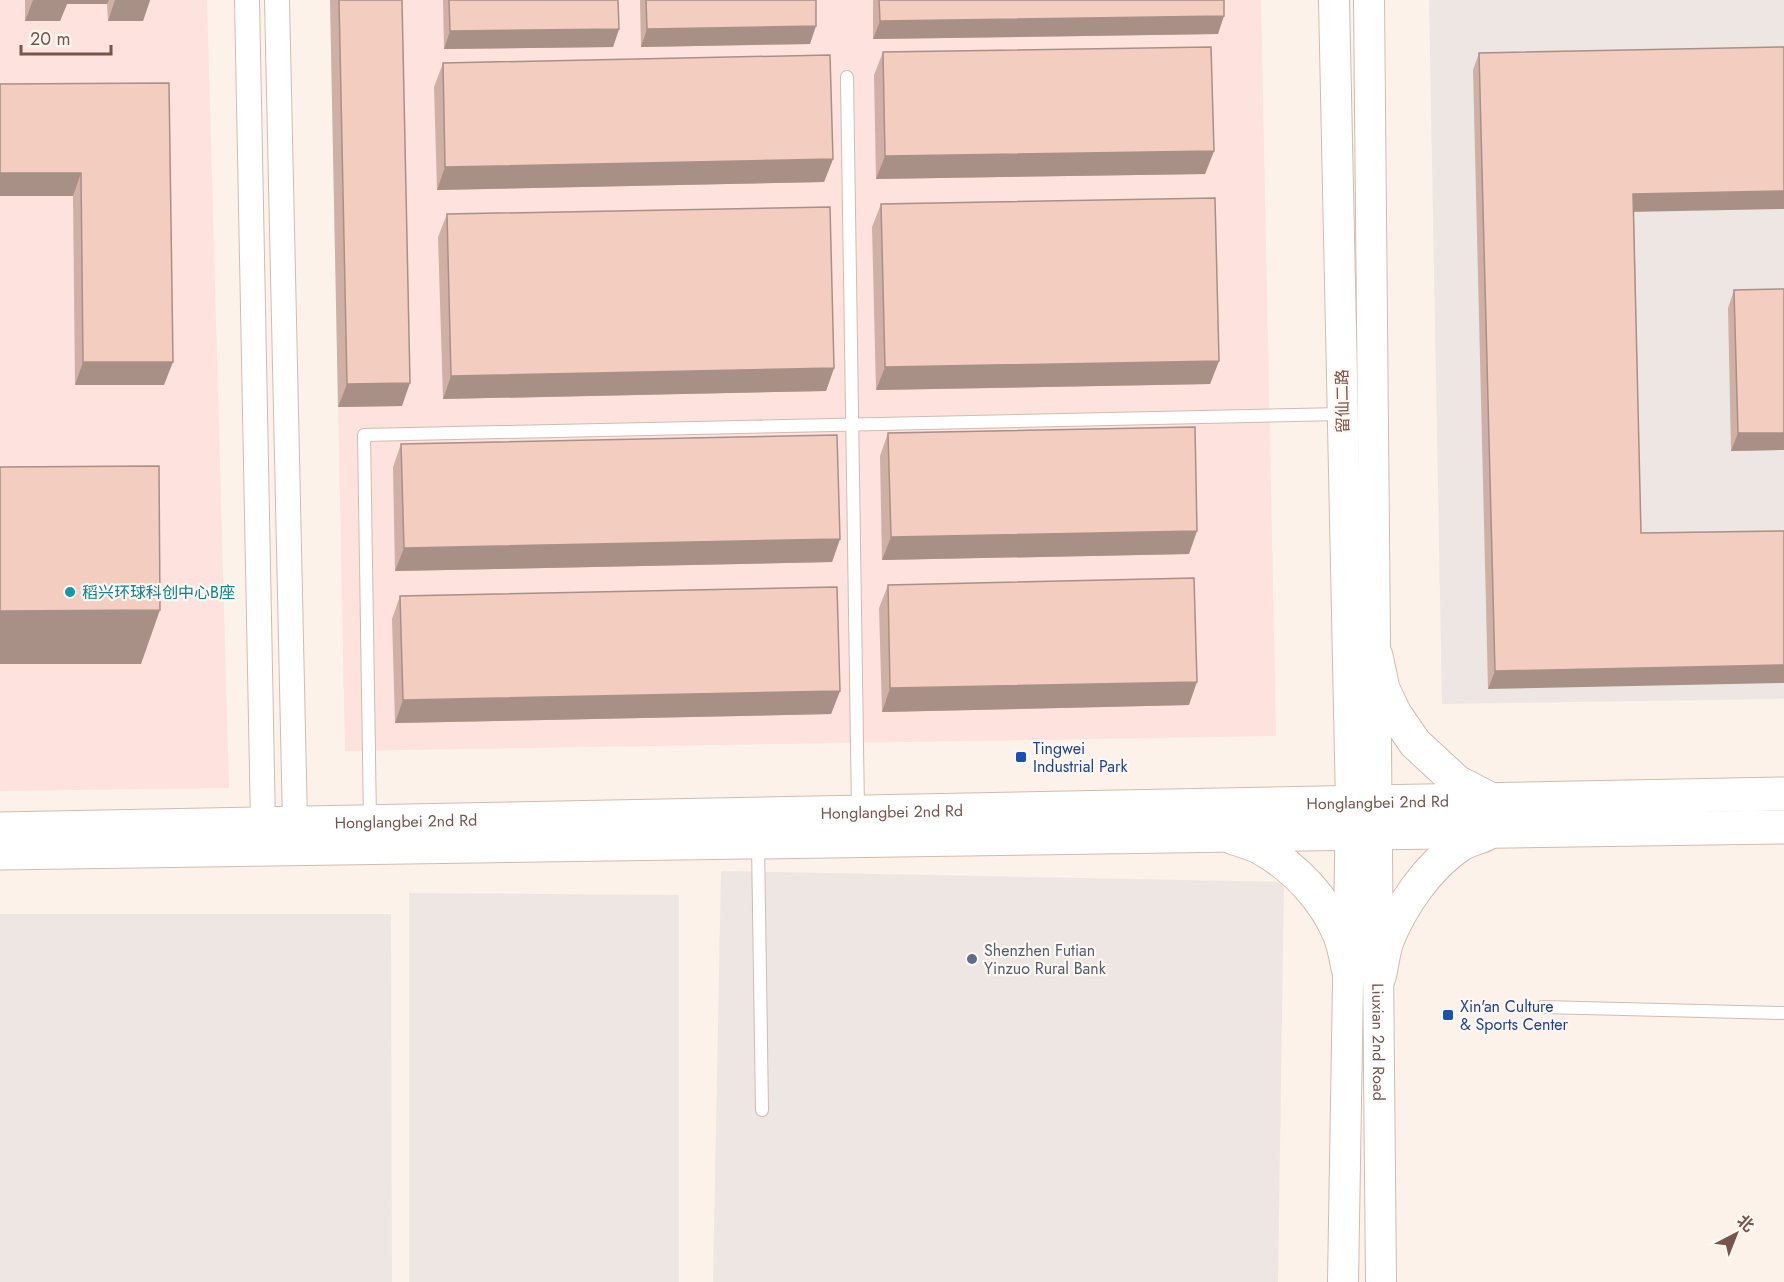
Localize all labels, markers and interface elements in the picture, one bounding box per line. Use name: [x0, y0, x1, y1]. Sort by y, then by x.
scale bar: [21, 18, 111, 56]
text: 20 m: [30, 26, 70, 52]
street label: 留仙二路: [1330, 369, 1355, 433]
place label: 稻兴环球科创中心B座: [82, 581, 235, 604]
marker: 稻兴环球科创中心B座: [63, 585, 77, 599]
place label: Tingwei Industrial Park: [1033, 737, 1128, 778]
marker: Tingwei Industrial Park: [1014, 750, 1028, 764]
street label: Honglangbei 2nd Rd: [1306, 790, 1449, 815]
street label: Honglangbei 2nd Rd: [820, 799, 963, 825]
street label: Honglangbei 2nd Rd: [334, 809, 477, 834]
place label: Shenzhen Futian Yinzuo Rural Bank: [984, 939, 1107, 980]
marker: Shenzhen Futian Yinzuo Rural Bank: [965, 952, 979, 966]
street label: Liuxian 2nd Road: [1366, 983, 1390, 1101]
place label: Xin'an Culture & Sports Center: [1460, 995, 1568, 1036]
marker: Xin'an Culture & Sports Center: [1441, 1008, 1455, 1022]
north arrow: [1706, 1204, 1766, 1264]
text: 北: [1732, 1209, 1759, 1237]

